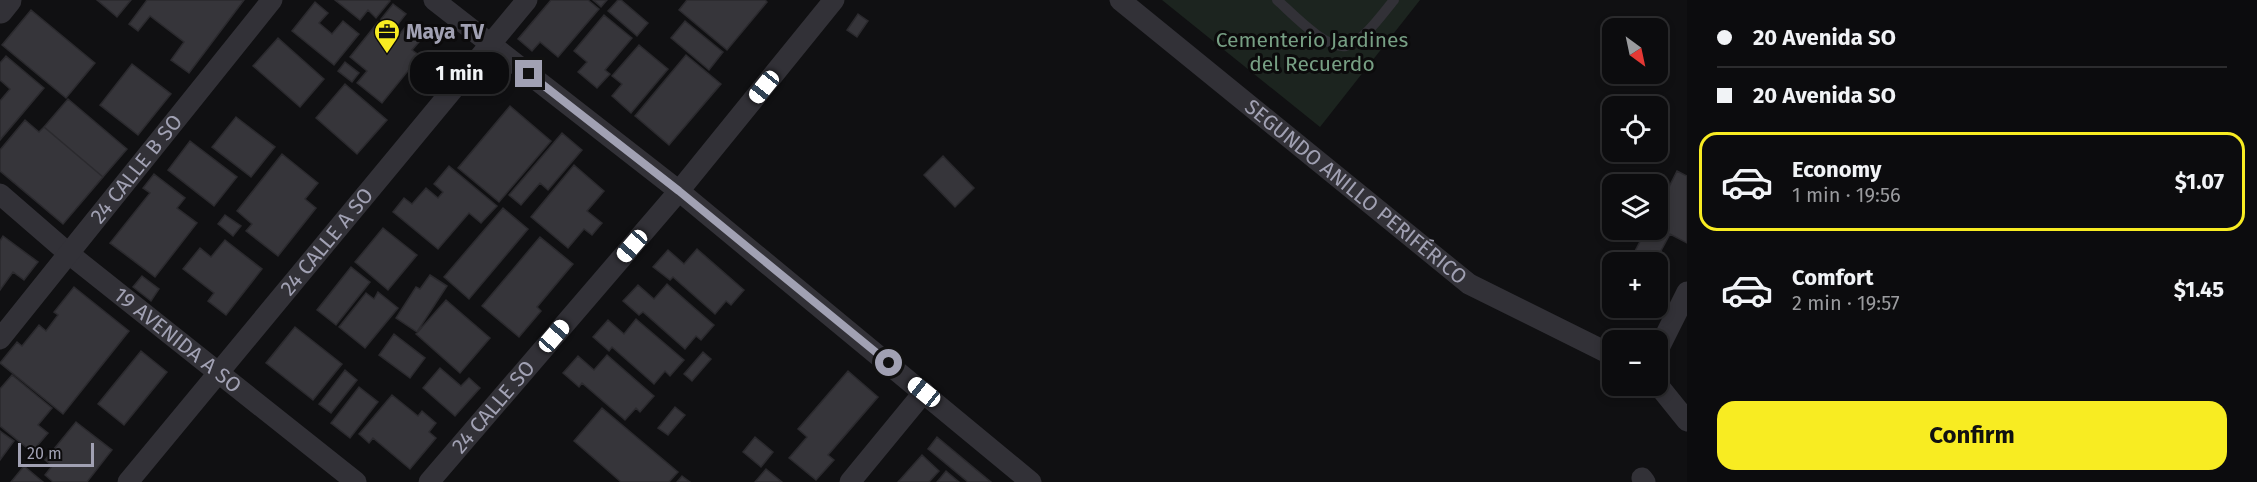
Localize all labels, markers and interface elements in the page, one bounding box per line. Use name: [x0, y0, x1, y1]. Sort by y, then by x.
office icon: Maya TV: [372, 17, 402, 55]
north arrow: [1602, 18, 1668, 84]
map controls: [1602, 18, 1668, 396]
place label: Maya TV: [406, 19, 485, 45]
text: 20 Avenida SO: [1753, 24, 1896, 51]
park label: Cementerio Jardines del Recuerdo: [1216, 27, 1408, 77]
callout: 1 min: [409, 53, 508, 95]
route end: [515, 60, 542, 87]
text: 1 min: [435, 61, 484, 85]
car: [746, 67, 782, 107]
text: 20 Avenida SO: [1753, 82, 1896, 109]
street label: SEGUNDO ANILLO PERIFÉRICO: [1239, 94, 1472, 290]
button: locate: [1602, 96, 1668, 162]
street label: 24 CALLE B SO: [85, 109, 188, 229]
icon: car: [1720, 155, 1774, 209]
text: Economy: [1792, 156, 1881, 183]
text: $1.07: [2175, 168, 2224, 195]
button: layers: [1602, 174, 1668, 240]
street label: 24 CALLE A SO: [275, 183, 379, 301]
text: 1 min · 19:56: [1792, 183, 1901, 207]
car: [613, 227, 651, 265]
button: +: [1602, 252, 1668, 318]
icon: car: [1720, 263, 1774, 317]
text: Comfort: [1792, 264, 1873, 291]
text: $1.45: [2174, 276, 2224, 303]
street label: 19 AVENIDA A SO: [109, 282, 247, 399]
text: 2 min · 19:57: [1792, 291, 1900, 315]
car: [535, 317, 573, 355]
button: −: [1602, 330, 1668, 396]
route start: [875, 349, 902, 376]
street label: 24 CALLE SO: [446, 355, 541, 459]
car: [904, 374, 944, 410]
button: Confirm: [1717, 401, 2227, 470]
scale bar: [18, 440, 94, 468]
text: 20 m: [27, 444, 62, 463]

